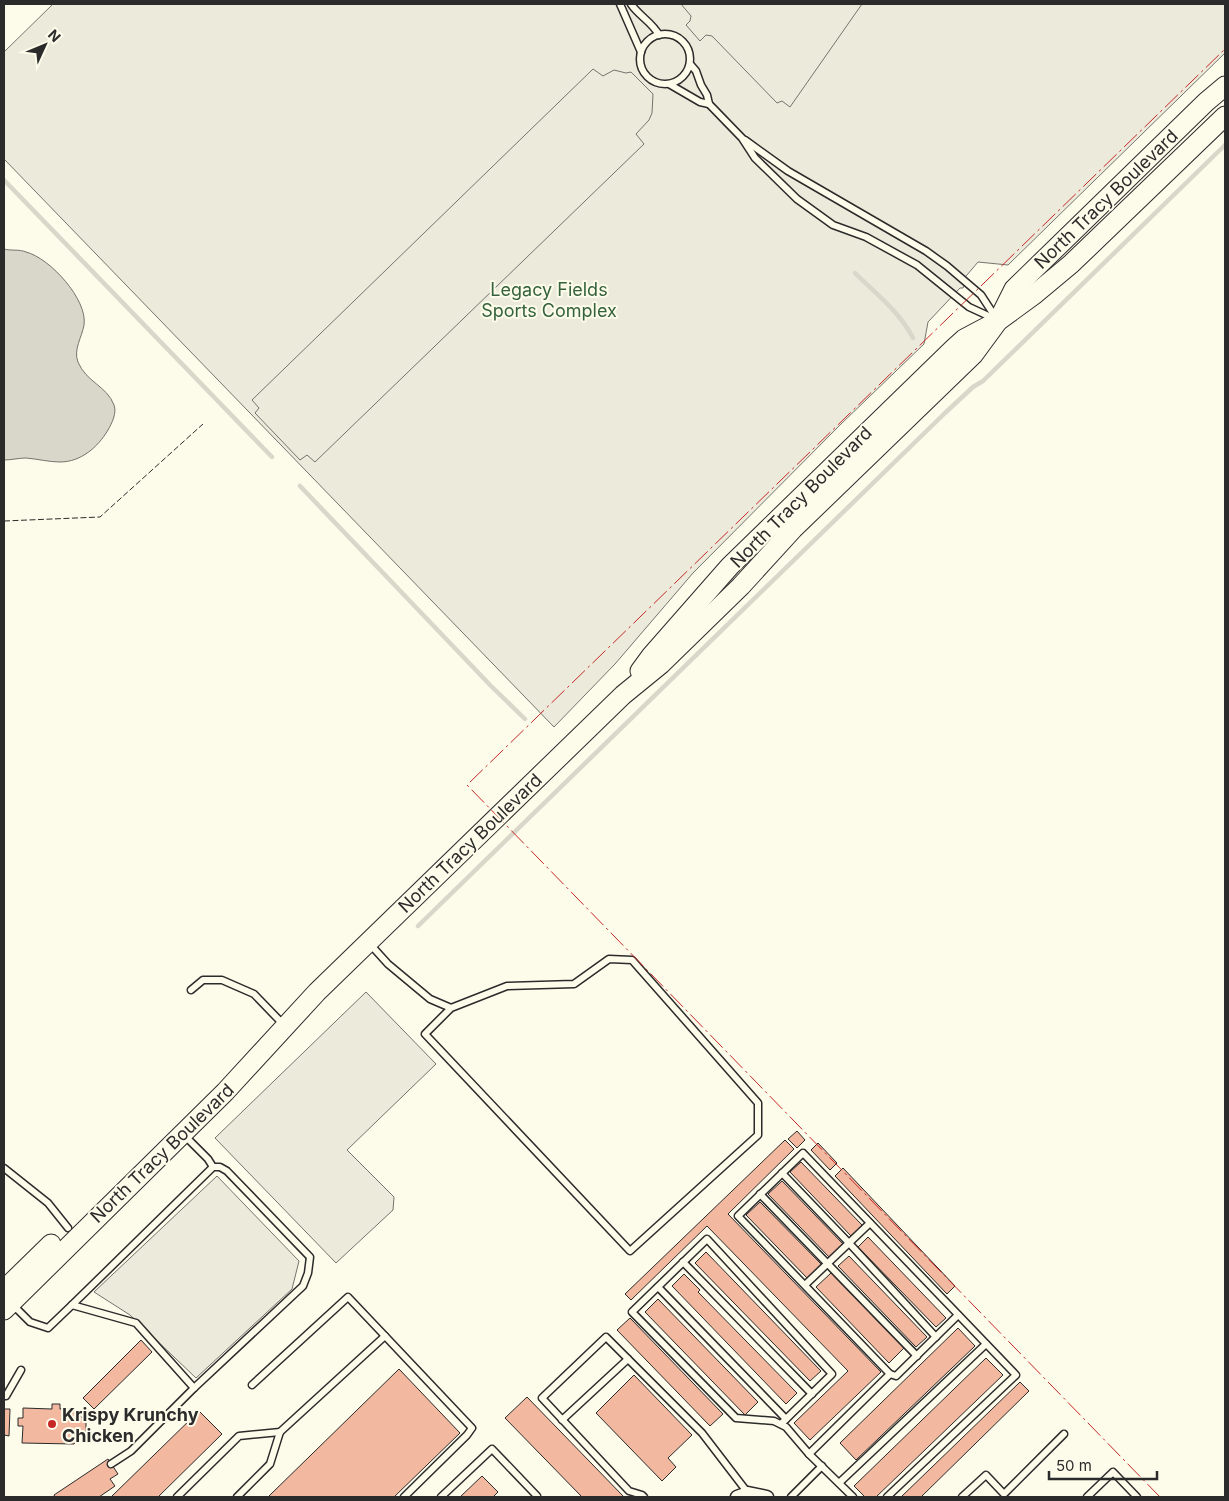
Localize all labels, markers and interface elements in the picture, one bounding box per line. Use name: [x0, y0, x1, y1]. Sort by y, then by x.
north arrow: [20, 20, 70, 70]
text: N: [45, 26, 65, 45]
street label: North Tracy Boulevard: [1030, 125, 1182, 273]
park label: Legacy Fields Sports Complex: [481, 279, 617, 321]
street label: North Tracy Boulevard: [726, 422, 876, 572]
street label: North Tracy Boulevard: [394, 769, 546, 917]
street label: North Tracy Boulevard: [86, 1079, 238, 1227]
place label: Krispy Krunchy Chicken: [62, 1404, 199, 1446]
marker: Krispy Krunchy Chicken: [46, 1418, 58, 1430]
scale bar: [1049, 1448, 1156, 1480]
text: 50 m: [1056, 1456, 1092, 1475]

